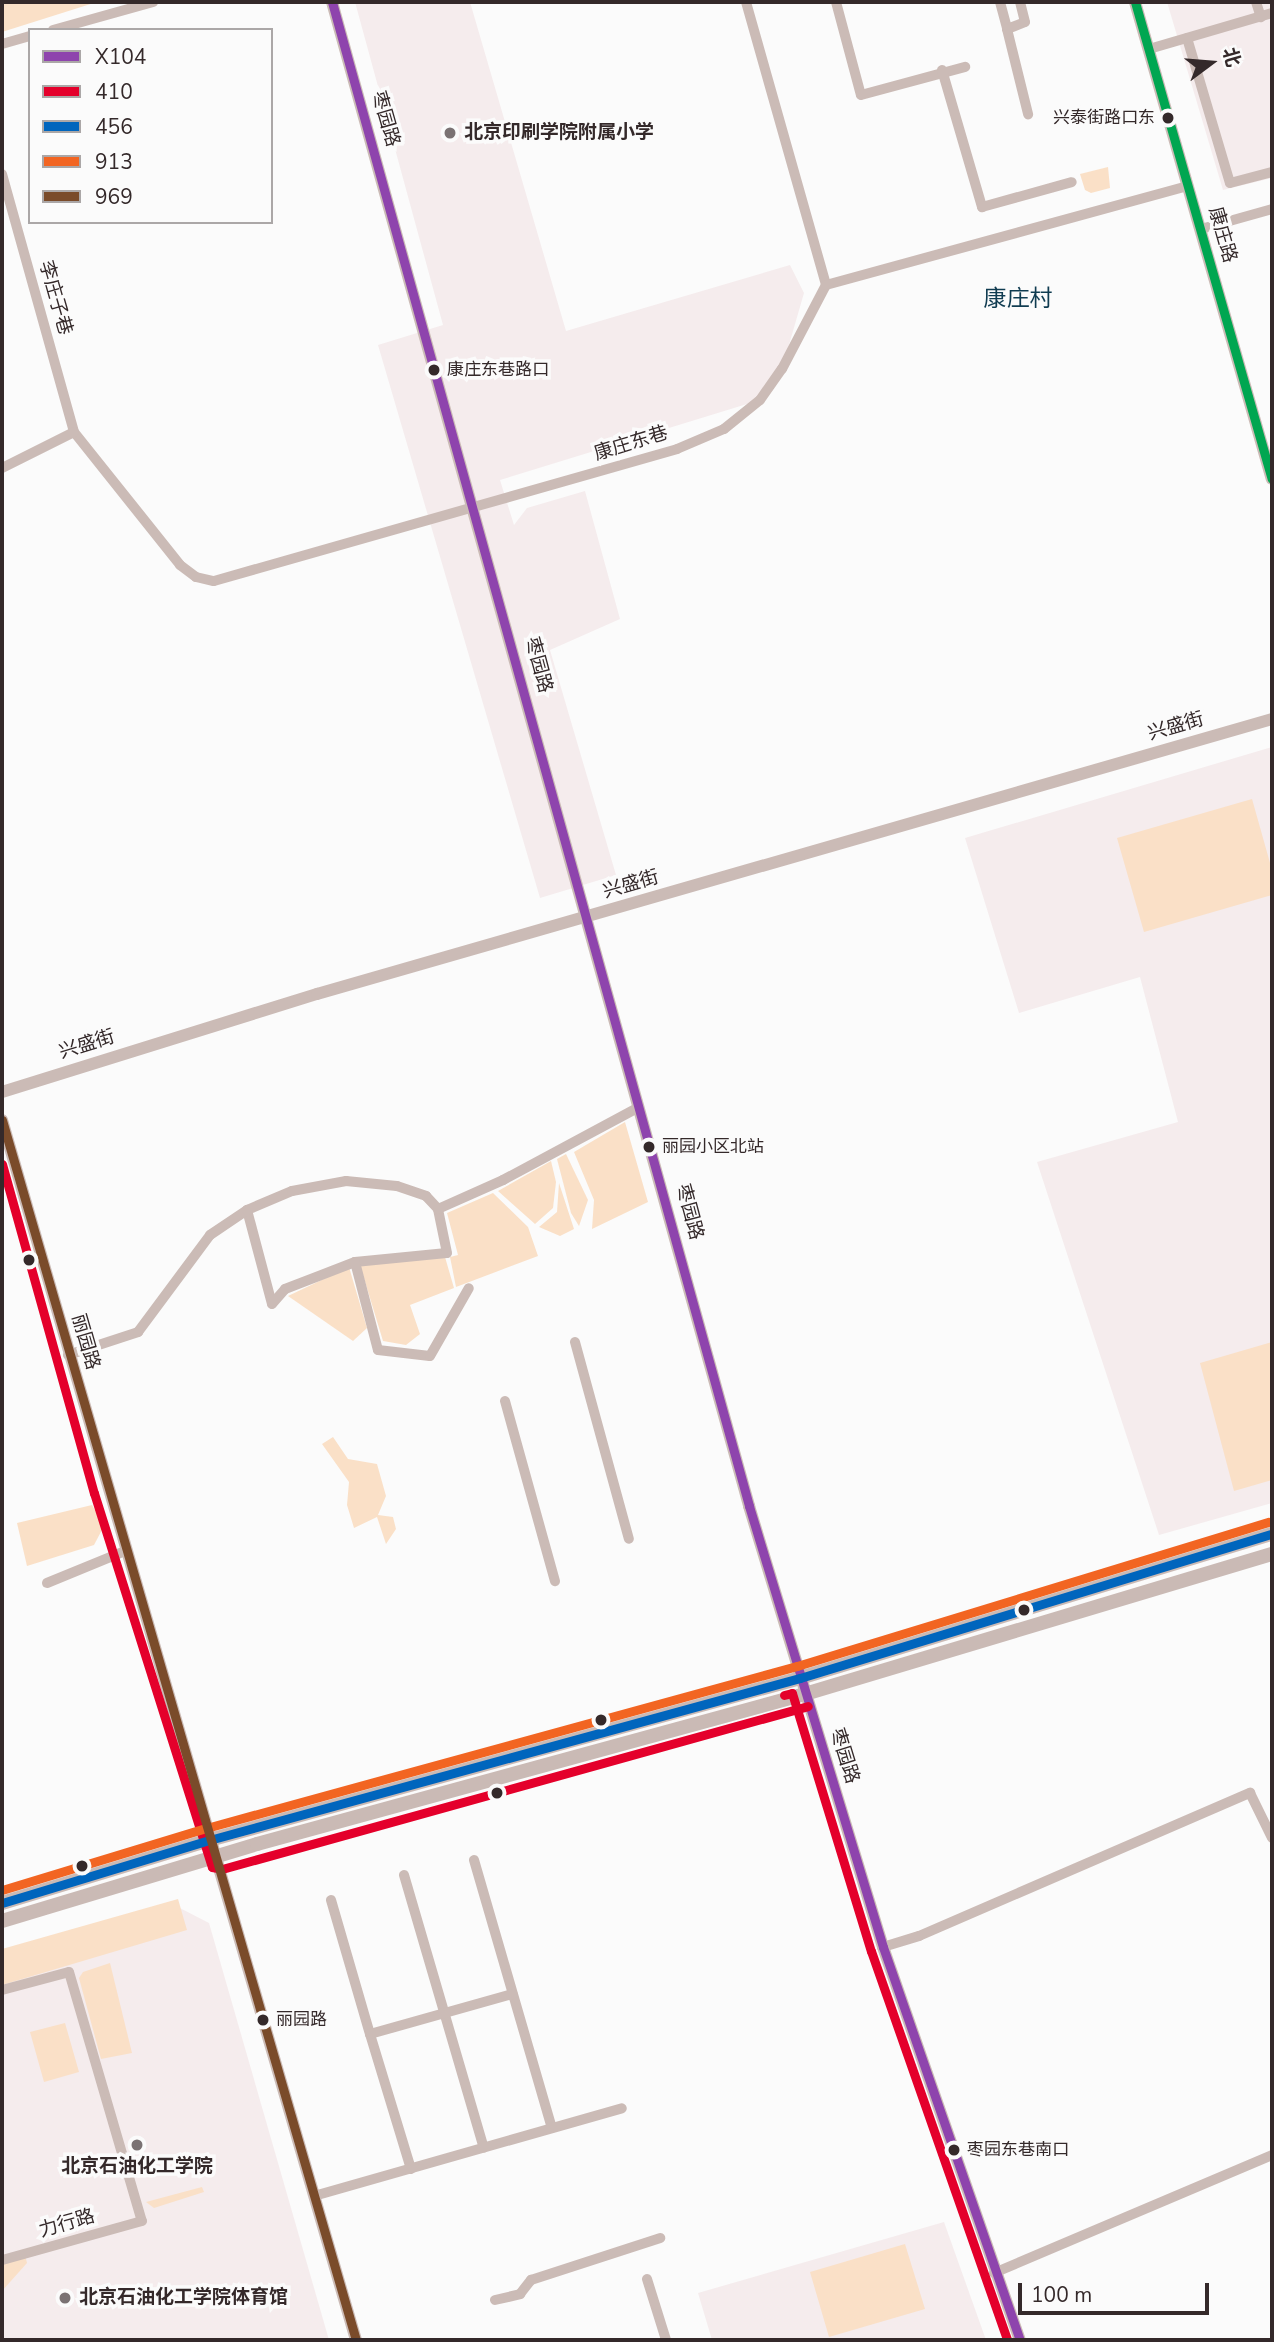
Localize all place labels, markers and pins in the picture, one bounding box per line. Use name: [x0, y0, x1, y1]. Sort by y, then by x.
place label: 兴泰街路口东: [1053, 108, 1155, 128]
marker: 兴泰街路口东: [1161, 111, 1175, 125]
place label: 北京印刷学院附属小学: [464, 122, 654, 144]
marker: 北京印刷学院附属小学: [442, 125, 458, 141]
place label: 康庄东巷路口: [447, 360, 549, 380]
marker: 康庄东巷路口: [427, 363, 441, 377]
place label: 丽园小区北站: [662, 1137, 764, 1157]
marker: 丽园小区北站: [642, 1140, 656, 1154]
unlabelled marker: [22, 1253, 36, 1267]
unlabelled marker: [1017, 1603, 1031, 1617]
unlabelled marker: [594, 1713, 608, 1727]
unlabelled marker: [490, 1786, 504, 1800]
unlabelled marker: [75, 1859, 89, 1873]
place label: 丽园路: [276, 2010, 327, 2030]
marker: 丽园路: [256, 2013, 270, 2027]
marker: 北京石油化工学院: [129, 2137, 145, 2153]
place label: 枣园东巷南口: [967, 2140, 1069, 2160]
marker: 枣园东巷南口: [947, 2143, 961, 2157]
place label: 北京石油化工学院: [61, 2156, 213, 2178]
place label: 北京石油化工学院体育馆: [79, 2287, 288, 2309]
marker: 北京石油化工学院体育馆: [57, 2290, 73, 2306]

